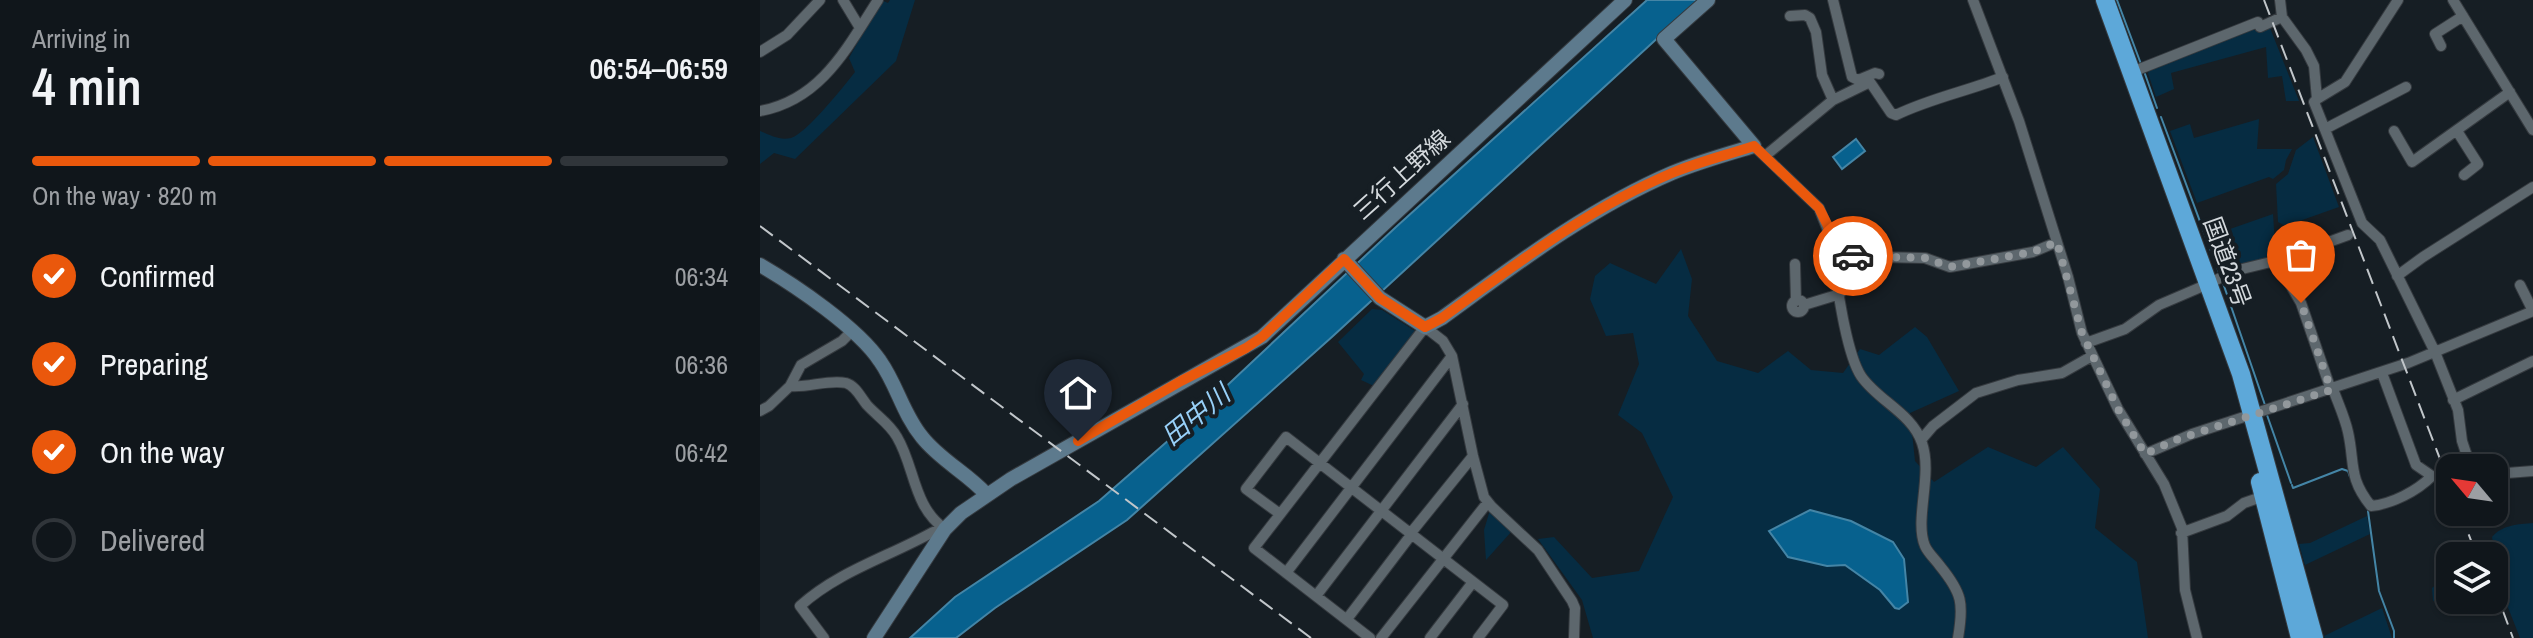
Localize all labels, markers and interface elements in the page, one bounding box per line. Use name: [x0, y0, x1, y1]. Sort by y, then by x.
text: Arriving in: [32, 21, 130, 56]
text: 06:54–06:59: [589, 48, 728, 88]
text: 4 min: [32, 51, 142, 121]
street label: 三行上野線: [1346, 122, 1457, 226]
text: On the way · 820 m: [32, 178, 217, 213]
street label: 国道23号: [2197, 212, 2259, 311]
courier: [1813, 216, 1893, 296]
pin: [2267, 221, 2335, 303]
icon: bag: [2279, 233, 2323, 277]
icon: car: [1831, 234, 1875, 278]
icon: check: [32, 254, 76, 298]
text: Confirmed: [100, 256, 215, 296]
text: 06:34: [675, 259, 728, 294]
icon: check: [32, 342, 76, 386]
text: Preparing: [100, 344, 208, 384]
text: 06:36: [675, 347, 728, 382]
pin: [1044, 359, 1112, 441]
icon: home: [1056, 371, 1100, 415]
water label: 田中川: [1154, 375, 1239, 453]
icon: check: [32, 430, 76, 474]
text: On the way: [100, 432, 224, 472]
text: 06:42: [675, 435, 728, 470]
north arrow: [2436, 454, 2508, 526]
map controls: [2436, 454, 2508, 614]
text: Delivered: [100, 520, 205, 560]
button: layers: [2436, 542, 2508, 614]

